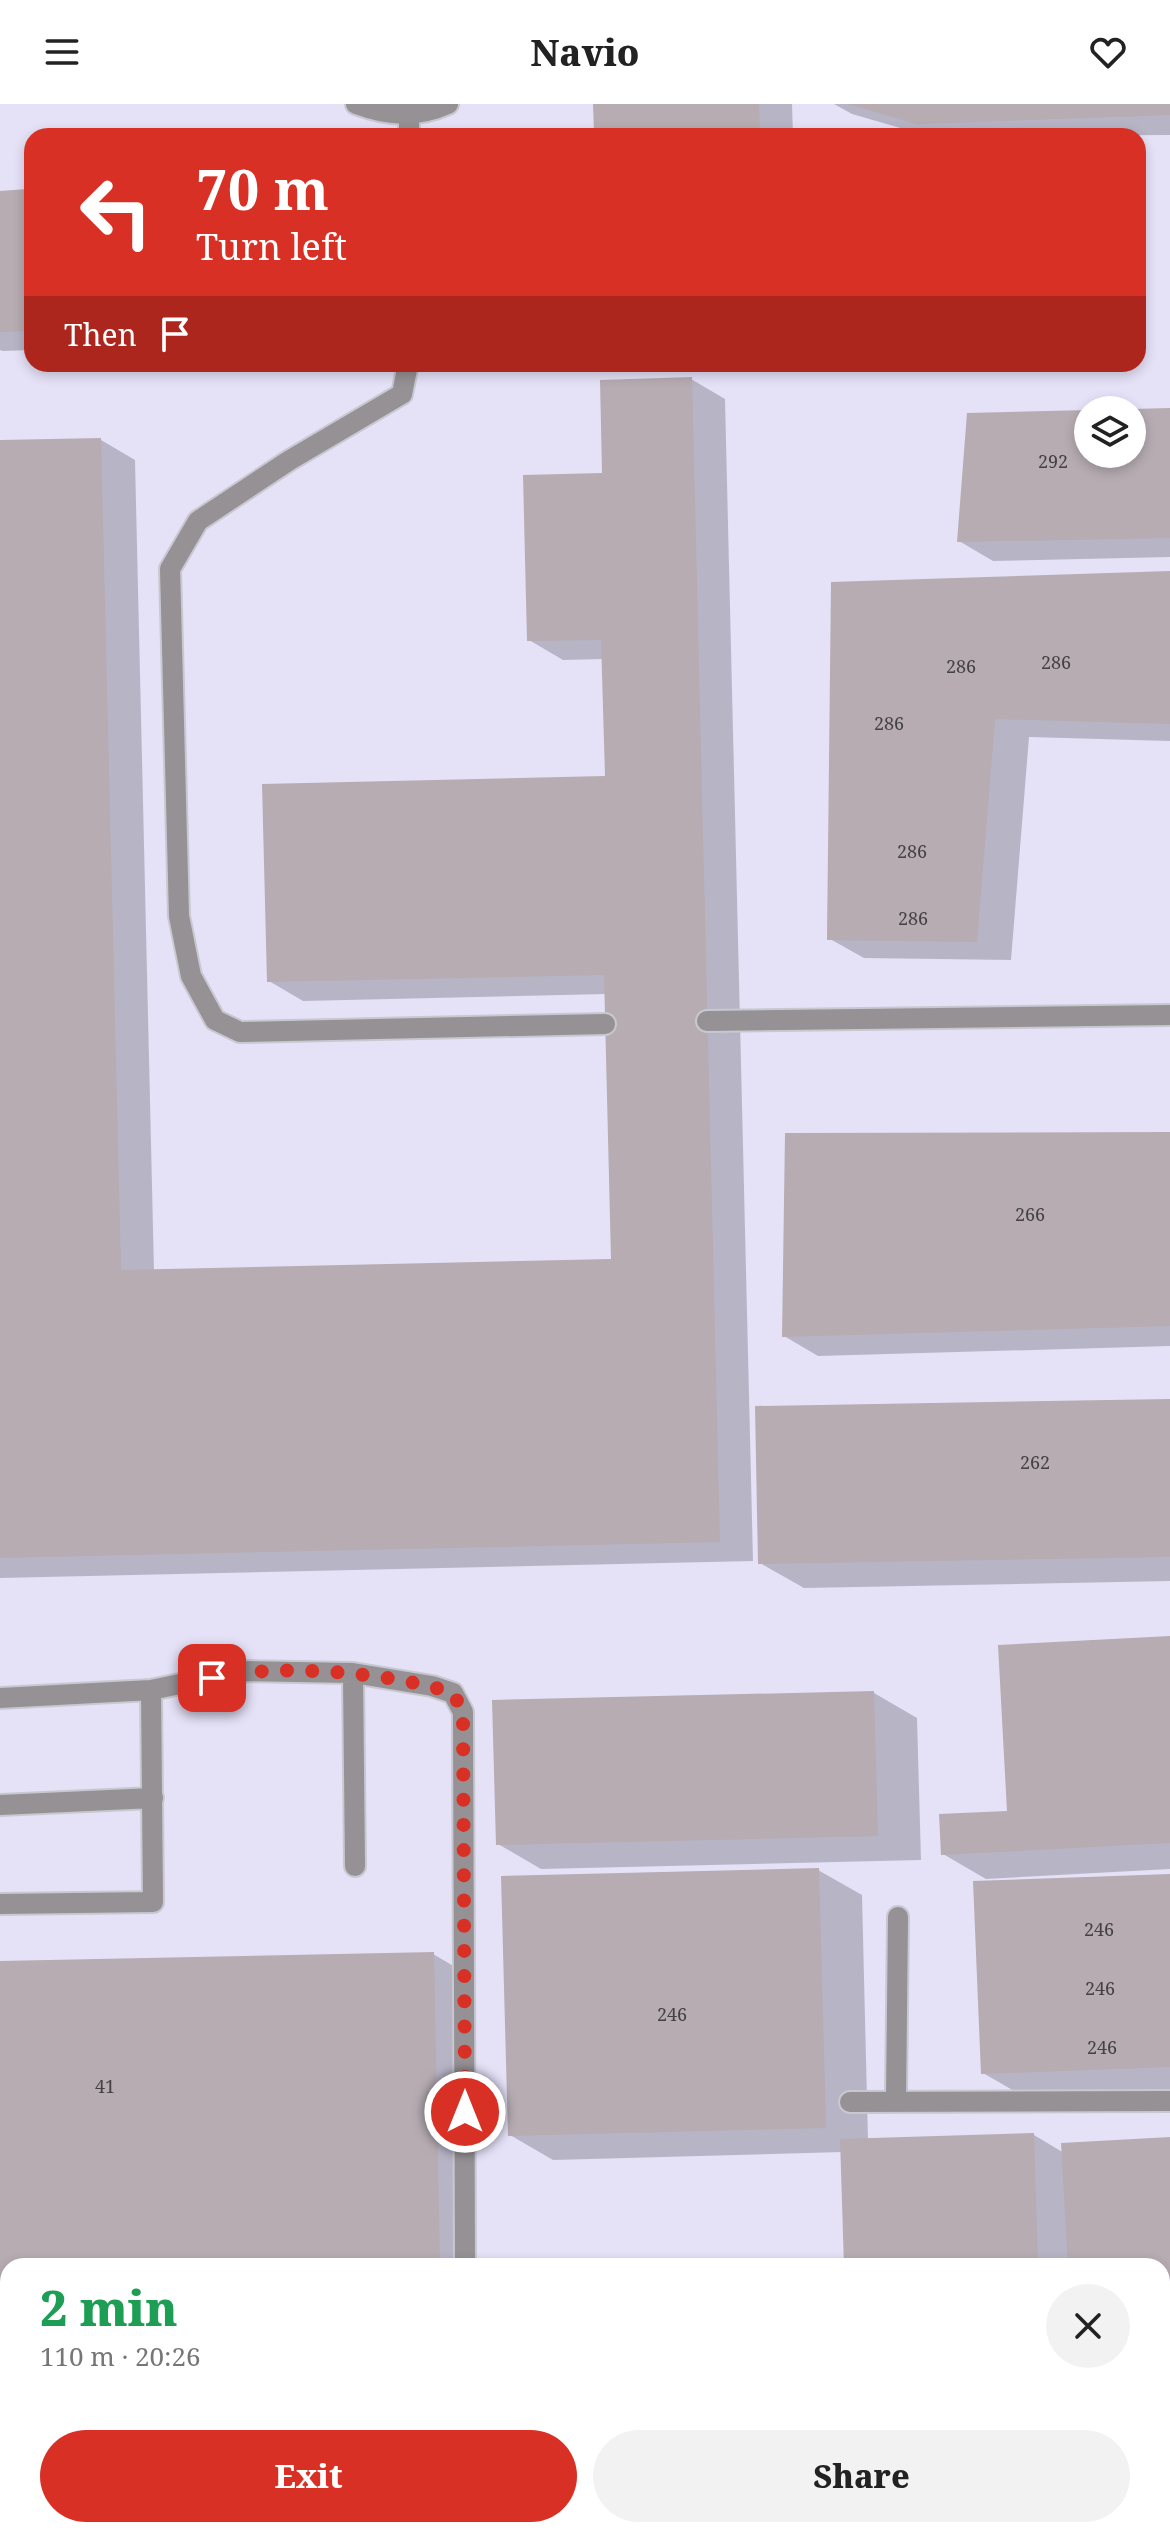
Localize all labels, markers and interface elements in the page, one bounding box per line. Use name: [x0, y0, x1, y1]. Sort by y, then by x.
text: Navio: [531, 28, 639, 77]
icon: menu: [40, 30, 84, 74]
icon: heart: [1086, 30, 1130, 74]
text: 70 m: [196, 150, 329, 226]
icon: left: [64, 160, 168, 264]
text: Turn left: [196, 222, 347, 271]
icon: arrive: [153, 312, 197, 356]
text: Then: [64, 314, 137, 355]
map controls: [1074, 396, 1146, 468]
button: layers: [1074, 396, 1146, 468]
house number: 292: [1038, 449, 1068, 473]
house number: 286: [1041, 650, 1071, 674]
house number: 286: [946, 654, 976, 678]
house number: 286: [874, 711, 904, 735]
house number: 286: [897, 839, 927, 863]
house number: 286: [898, 906, 928, 930]
house number: 266: [1015, 1202, 1045, 1226]
house number: 262: [1020, 1450, 1050, 1474]
pin: [178, 1644, 246, 1712]
icon: arrive: [190, 1656, 234, 1700]
house number: 246: [1084, 1917, 1114, 1941]
house number: 246: [1085, 1976, 1115, 2000]
house number: 246: [657, 2002, 687, 2026]
house number: 246: [1087, 2035, 1117, 2059]
position arrow: [423, 2070, 507, 2154]
house number: 41: [95, 2074, 115, 2098]
text: 2 min: [40, 2275, 178, 2340]
button: close: [1046, 2284, 1130, 2368]
text: 110 m · 20:26: [40, 2338, 201, 2374]
button: Exit: [40, 2430, 577, 2522]
button: Share: [593, 2430, 1130, 2522]

